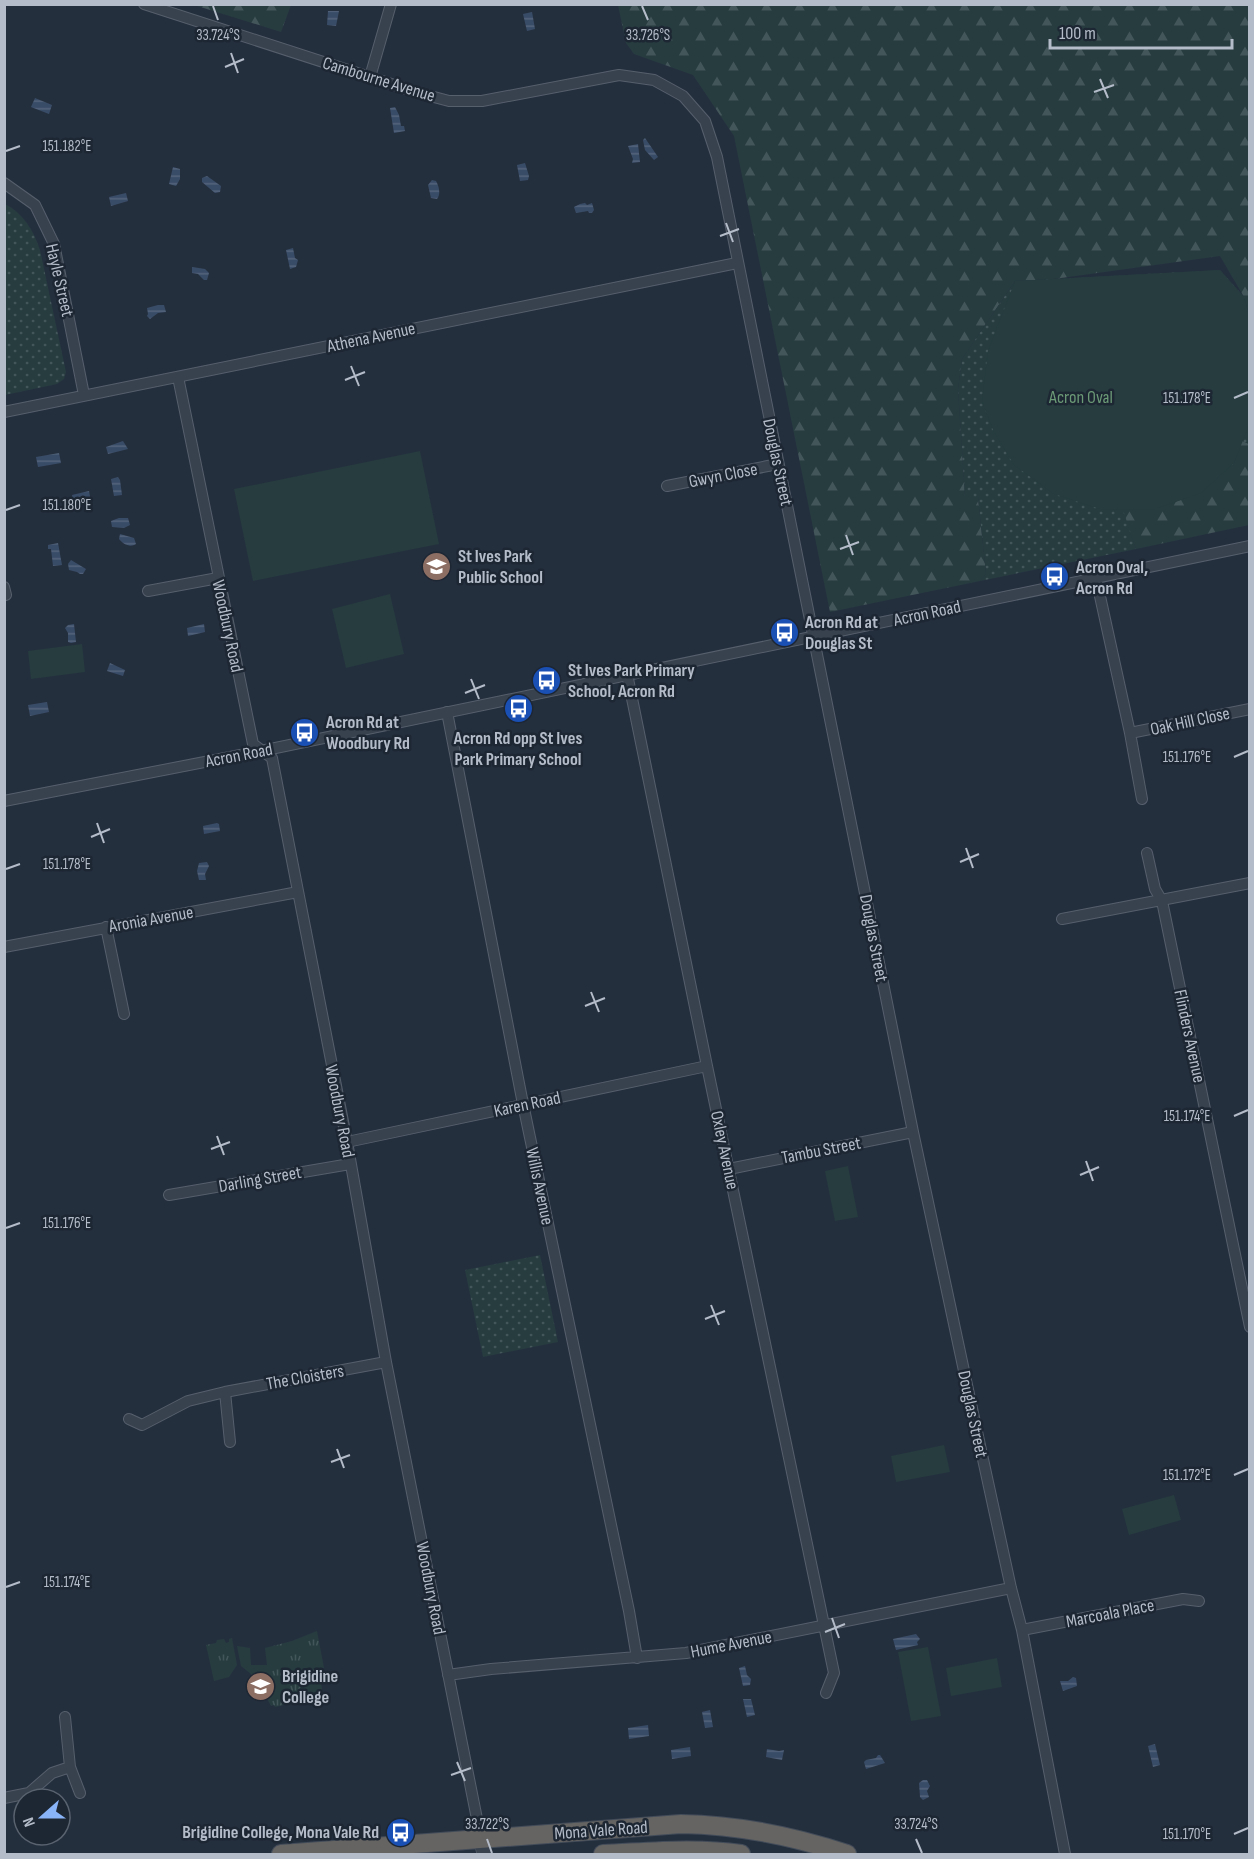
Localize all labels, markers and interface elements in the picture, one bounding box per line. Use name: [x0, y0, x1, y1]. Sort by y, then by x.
scale bar: [1050, 12, 1232, 50]
text: 100 m: [1059, 23, 1096, 44]
text: 33.724°S: [196, 26, 240, 45]
text: 33.726°S: [626, 26, 670, 45]
street label: Cambourne Avenue: [320, 52, 438, 107]
text: 151.182°E: [43, 137, 91, 156]
street label: Hayle Street: [41, 242, 78, 319]
street label: Athena Avenue: [324, 318, 417, 357]
park label: Acron Oval: [1048, 387, 1113, 408]
text: 151.178°E: [1163, 389, 1211, 408]
street label: Douglas Street: [758, 417, 797, 508]
street label: Gwyn Close: [687, 459, 759, 492]
text: 151.180°E: [42, 496, 92, 515]
place label: St Ives Park Public School: [458, 546, 543, 588]
school or university icon: St Ives Park Public School: [421, 550, 453, 582]
place label: Acron Oval, Acron Rd: [1075, 557, 1148, 599]
bus stop icon: Acron Oval, Acron Rd: [1039, 561, 1071, 593]
street label: Woodbury Road: [207, 578, 248, 674]
street label: Acron Road: [891, 596, 963, 631]
place label: Acron Rd at Douglas St: [804, 612, 878, 654]
bus stop icon: Acron Rd at Douglas St: [768, 616, 800, 648]
place label: St Ives Park Primary School, Acron Rd: [568, 660, 695, 702]
bus stop icon: St Ives Park Primary School, Acron Rd: [531, 664, 563, 696]
bus stop icon: Acron Rd opp St Ives Park Primary School: [502, 693, 534, 725]
street label: Oak Hill Close: [1148, 703, 1232, 740]
place label: Acron Rd at Woodbury Rd: [325, 712, 410, 754]
bus stop icon: Acron Rd at Woodbury Rd: [289, 716, 321, 748]
place label: Acron Rd opp St Ives Park Primary School: [453, 728, 582, 770]
street label: Acron Road: [203, 739, 274, 772]
text: 151.176°E: [1163, 748, 1211, 767]
text: 151.178°E: [43, 855, 91, 874]
street label: Douglas Street: [855, 893, 892, 984]
street label: Aronia Avenue: [106, 902, 195, 937]
street label: Flinders Avenue: [1169, 988, 1210, 1085]
street label: Woodbury Road: [320, 1063, 359, 1159]
street label: Karen Road: [492, 1087, 562, 1122]
text: 151.174°E: [1164, 1107, 1210, 1126]
street label: Oxley Avenue: [706, 1109, 743, 1191]
street label: Tambu Street: [780, 1132, 863, 1168]
street label: Willis Avenue: [521, 1145, 558, 1227]
street label: Darling Street: [217, 1162, 304, 1197]
text: 151.176°E: [43, 1214, 91, 1233]
street label: The Cloisters: [265, 1360, 345, 1395]
street label: Douglas Street: [953, 1369, 992, 1460]
text: 151.172°E: [1163, 1466, 1211, 1485]
street label: Woodbury Road: [411, 1540, 450, 1636]
text: 151.174°E: [44, 1573, 90, 1592]
street label: Marcoala Place: [1064, 1595, 1156, 1632]
street label: Hume Avenue: [689, 1626, 774, 1663]
place label: Brigidine College: [282, 1666, 338, 1708]
school or university icon: Brigidine College: [245, 1670, 277, 1702]
north arrow: [12, 1787, 72, 1847]
text: N: [19, 1814, 40, 1829]
text: 33.722°S: [465, 1815, 509, 1834]
text: 33.724°S: [894, 1815, 938, 1834]
bus stop icon: Brigidine College, Mona Vale Rd: [384, 1816, 416, 1848]
street label: Mona Vale Road: [554, 1817, 648, 1844]
place label: Brigidine College, Mona Vale Rd: [182, 1822, 379, 1843]
text: 151.170°E: [1163, 1825, 1211, 1844]

